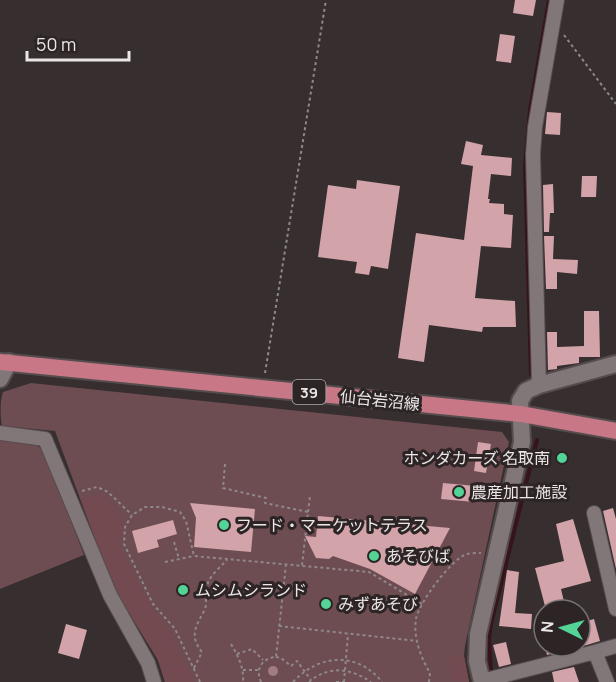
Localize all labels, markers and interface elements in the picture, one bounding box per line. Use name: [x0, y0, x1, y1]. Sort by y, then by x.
scale bar: [27, 24, 129, 62]
text: 50 m: [36, 32, 76, 56]
road number: 39: [292, 380, 326, 404]
street label: 仙台岩沼線: [339, 385, 421, 415]
place label: ホンダカーズ 名取南: [404, 447, 550, 469]
marker: ホンダカーズ 名取南: [555, 451, 569, 465]
place label: 農産加工施設: [471, 481, 567, 503]
marker: 農産加工施設: [452, 485, 466, 499]
place label: フード・マーケットテラス: [236, 514, 428, 536]
marker: フード・マーケットテラス: [217, 518, 231, 532]
place label: あそびば: [386, 545, 450, 567]
marker: あそびば: [367, 549, 381, 563]
place label: ムシムシランド: [195, 579, 307, 601]
marker: ムシムシランド: [176, 583, 190, 597]
place label: みずあそび: [338, 593, 418, 615]
marker: みずあそび: [319, 597, 333, 611]
north arrow: [532, 598, 592, 658]
text: N: [536, 620, 559, 633]

